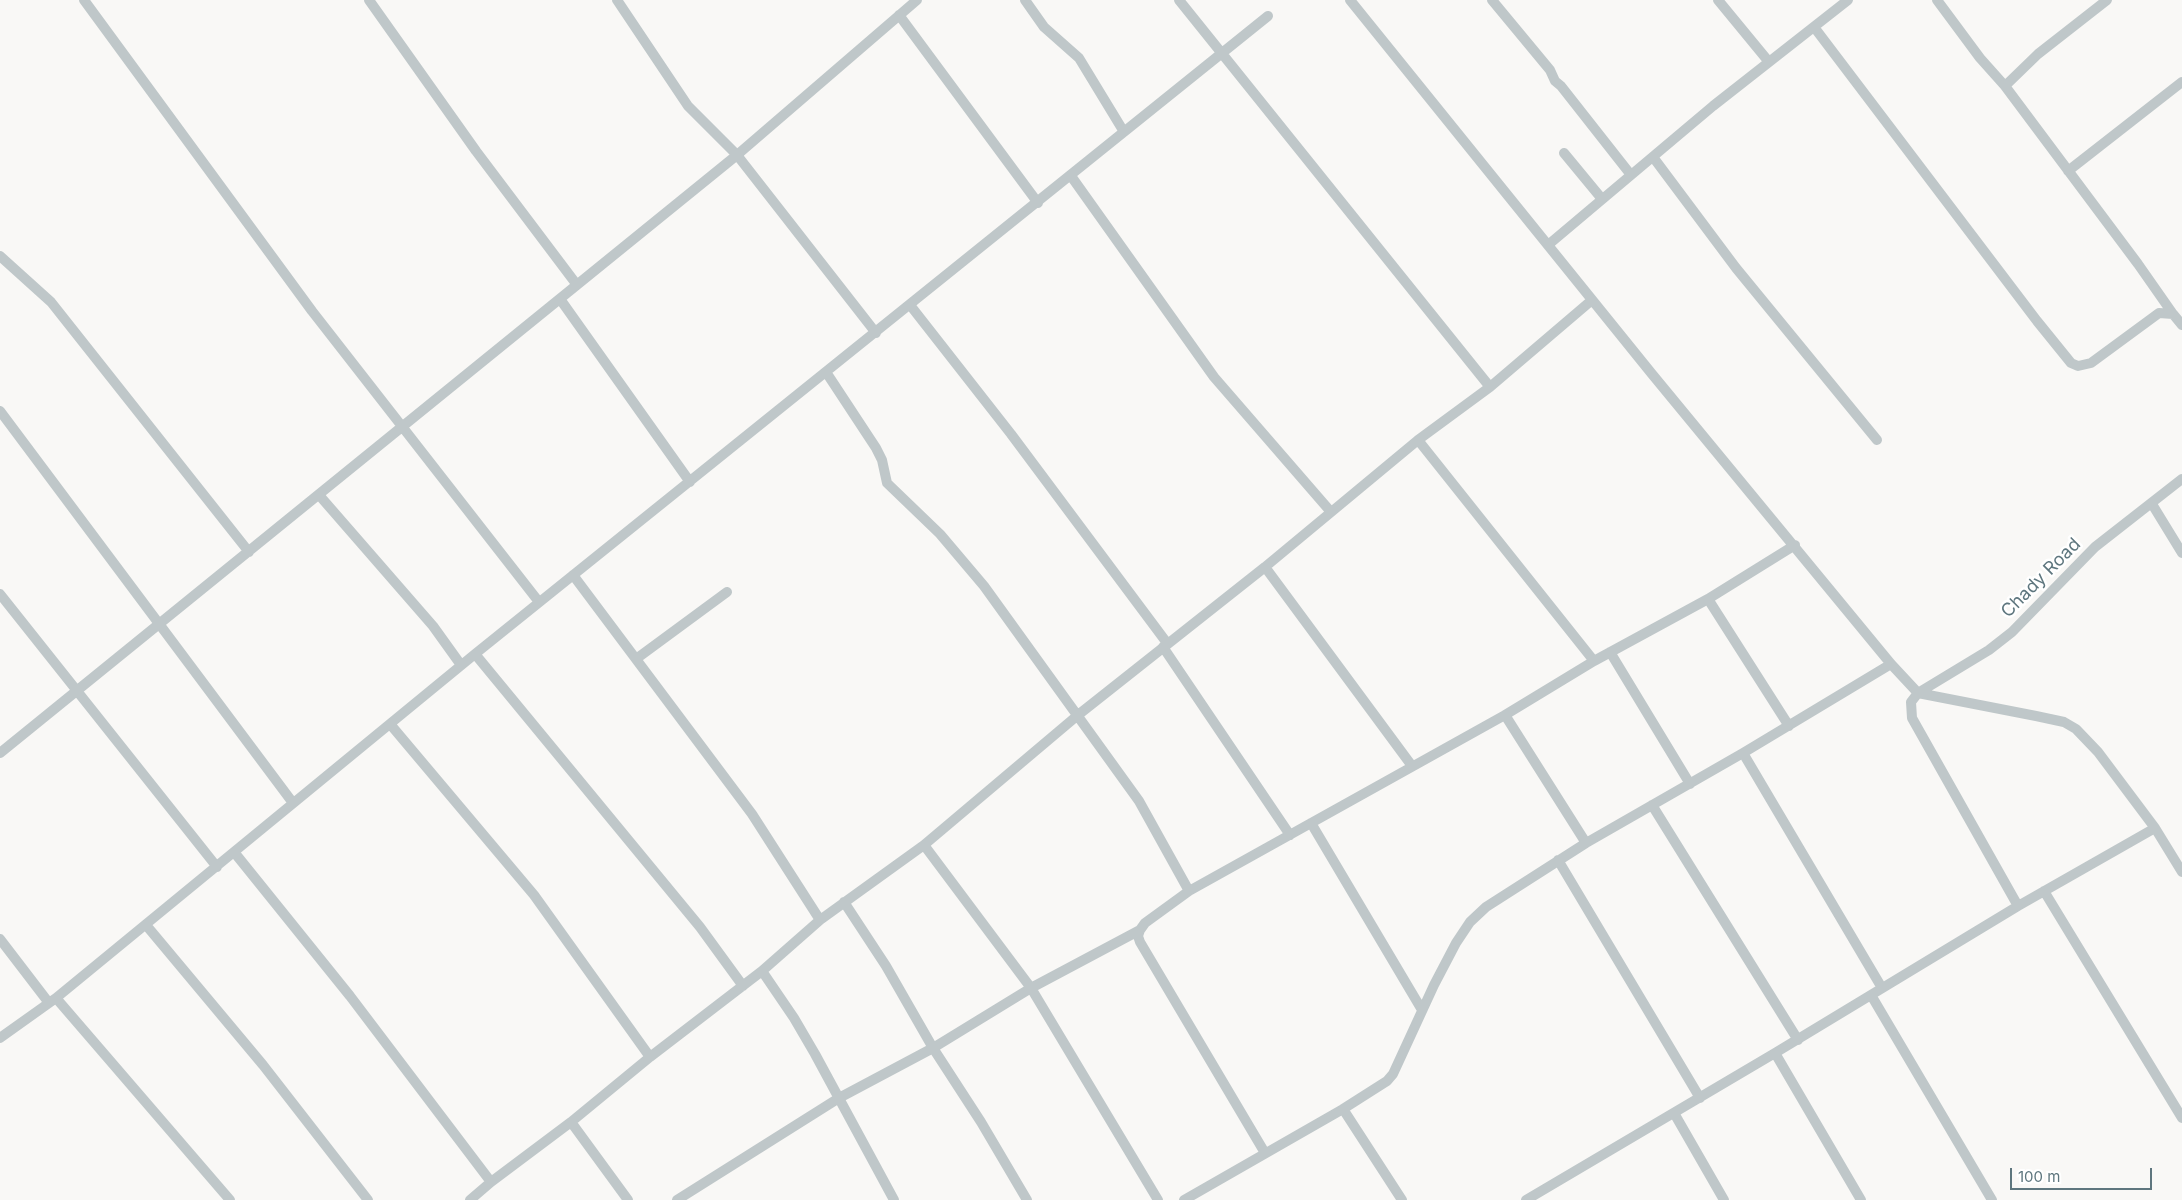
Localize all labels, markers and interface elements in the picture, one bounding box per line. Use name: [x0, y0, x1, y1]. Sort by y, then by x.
street label: Chady Road: [1997, 534, 2085, 622]
scale bar: [2012, 1158, 2154, 1190]
text: 100 m: [2018, 1167, 2060, 1186]

